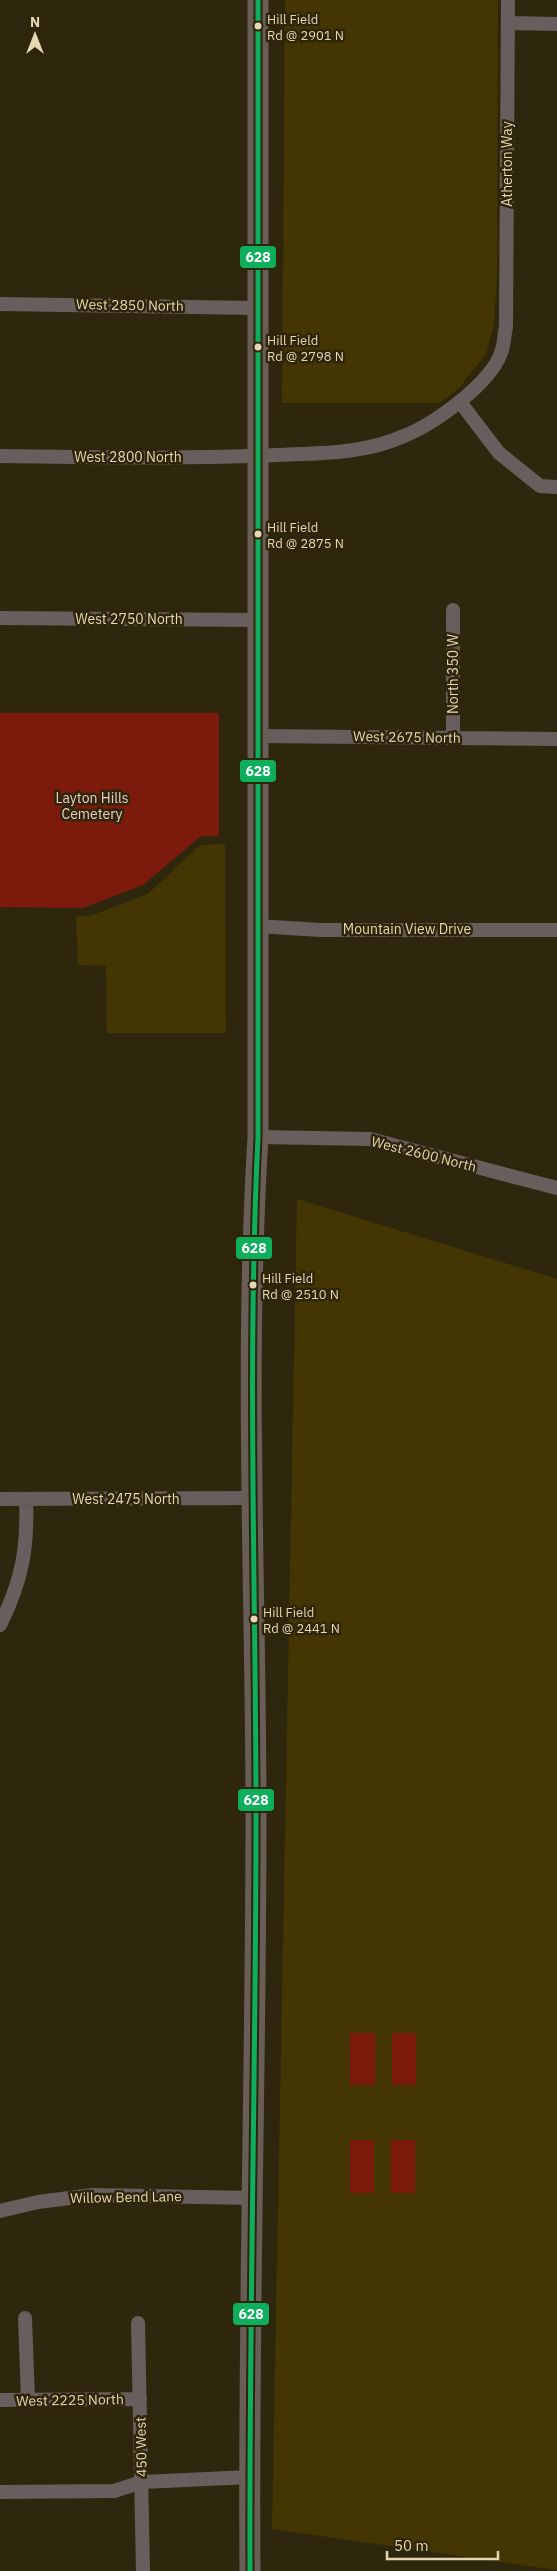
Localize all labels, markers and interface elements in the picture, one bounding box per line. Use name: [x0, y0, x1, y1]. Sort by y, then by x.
north arrow: [10, 10, 60, 60]
place label: Hill Field Rd @ 2901 N: [267, 11, 344, 44]
text: N: [30, 13, 40, 31]
marker: Hill Field Rd @ 2901 N: [253, 21, 263, 31]
street label: Atherton Way: [498, 121, 516, 207]
line badge: 628: [239, 245, 277, 269]
text: 628: [245, 248, 271, 266]
street label: West 2850 North: [76, 295, 184, 315]
place label: Hill Field Rd @ 2798 N: [267, 332, 344, 365]
marker: Hill Field Rd @ 2798 N: [253, 342, 263, 352]
street label: West 2800 North: [74, 448, 182, 466]
place label: Hill Field Rd @ 2875 N: [267, 519, 344, 552]
marker: Hill Field Rd @ 2875 N: [253, 529, 263, 539]
street label: West 2750 North: [75, 610, 183, 628]
street label: North 350 W: [444, 633, 462, 714]
street label: West 2675 North: [353, 727, 461, 747]
line badge: 628: [239, 759, 277, 783]
text: 628: [245, 762, 271, 780]
park label: Layton Hills Cemetery: [55, 789, 129, 823]
street label: Mountain View Drive: [343, 920, 472, 938]
street label: West 2600 North: [370, 1132, 478, 1176]
line badge: 628: [235, 1236, 273, 1260]
text: 628: [241, 1239, 267, 1257]
place label: Hill Field Rd @ 2510 N: [262, 1270, 339, 1303]
marker: Hill Field Rd @ 2510 N: [248, 1280, 258, 1290]
street label: West 2475 North: [72, 1490, 180, 1508]
place label: Hill Field Rd @ 2441 N: [263, 1604, 340, 1637]
marker: Hill Field Rd @ 2441 N: [249, 1614, 259, 1624]
line badge: 628: [237, 1788, 275, 1812]
text: 628: [243, 1791, 269, 1809]
street label: Willow Bend Lane: [70, 2187, 182, 2207]
line badge: 628: [232, 2302, 270, 2326]
text: 628: [238, 2305, 264, 2323]
street label: West 2225 North: [16, 2390, 124, 2410]
street label: 450 West: [131, 2417, 151, 2477]
scale bar: [387, 2528, 498, 2560]
text: 50 m: [394, 2536, 429, 2555]

